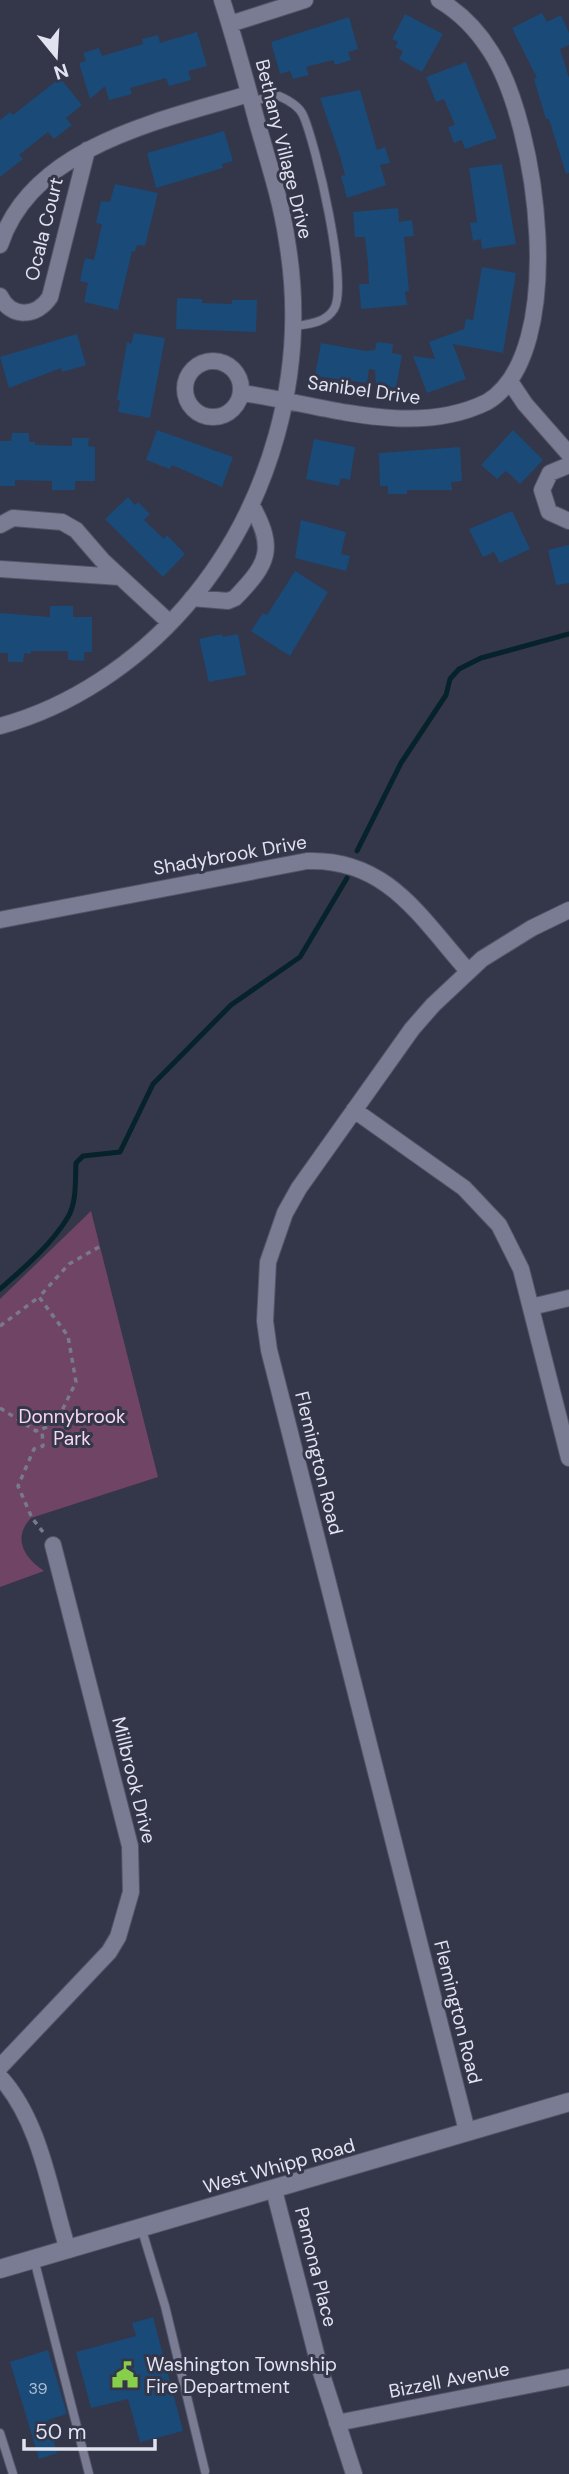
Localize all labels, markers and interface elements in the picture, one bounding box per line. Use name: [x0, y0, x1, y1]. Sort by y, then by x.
north arrow: [21, 21, 91, 91]
street label: Bethany Village Drive: [250, 57, 318, 241]
text: N: [51, 58, 72, 86]
street label: Ocala Court: [19, 175, 69, 283]
street label: Sanibel Drive: [306, 370, 422, 410]
street label: Shadybrook Drive: [151, 829, 309, 881]
street label: Flemington Road: [289, 1389, 349, 1537]
park label: Donnybrook Park: [18, 1404, 126, 1451]
street label: Millbrook Drive: [106, 1714, 162, 1846]
street label: Flemington Road: [428, 1938, 488, 2086]
street label: West Whipp Road: [200, 2132, 358, 2200]
street label: Pamona Place: [289, 2204, 343, 2330]
place label: Washington Township Fire Department: [146, 2352, 337, 2399]
street label: Bizzell Avenue: [387, 2356, 511, 2404]
public building icon: Washington Township Fire Department: [110, 2360, 140, 2390]
house number: 39: [28, 2378, 48, 2399]
scale bar: [24, 2408, 156, 2452]
text: 50 m: [35, 2418, 86, 2446]

